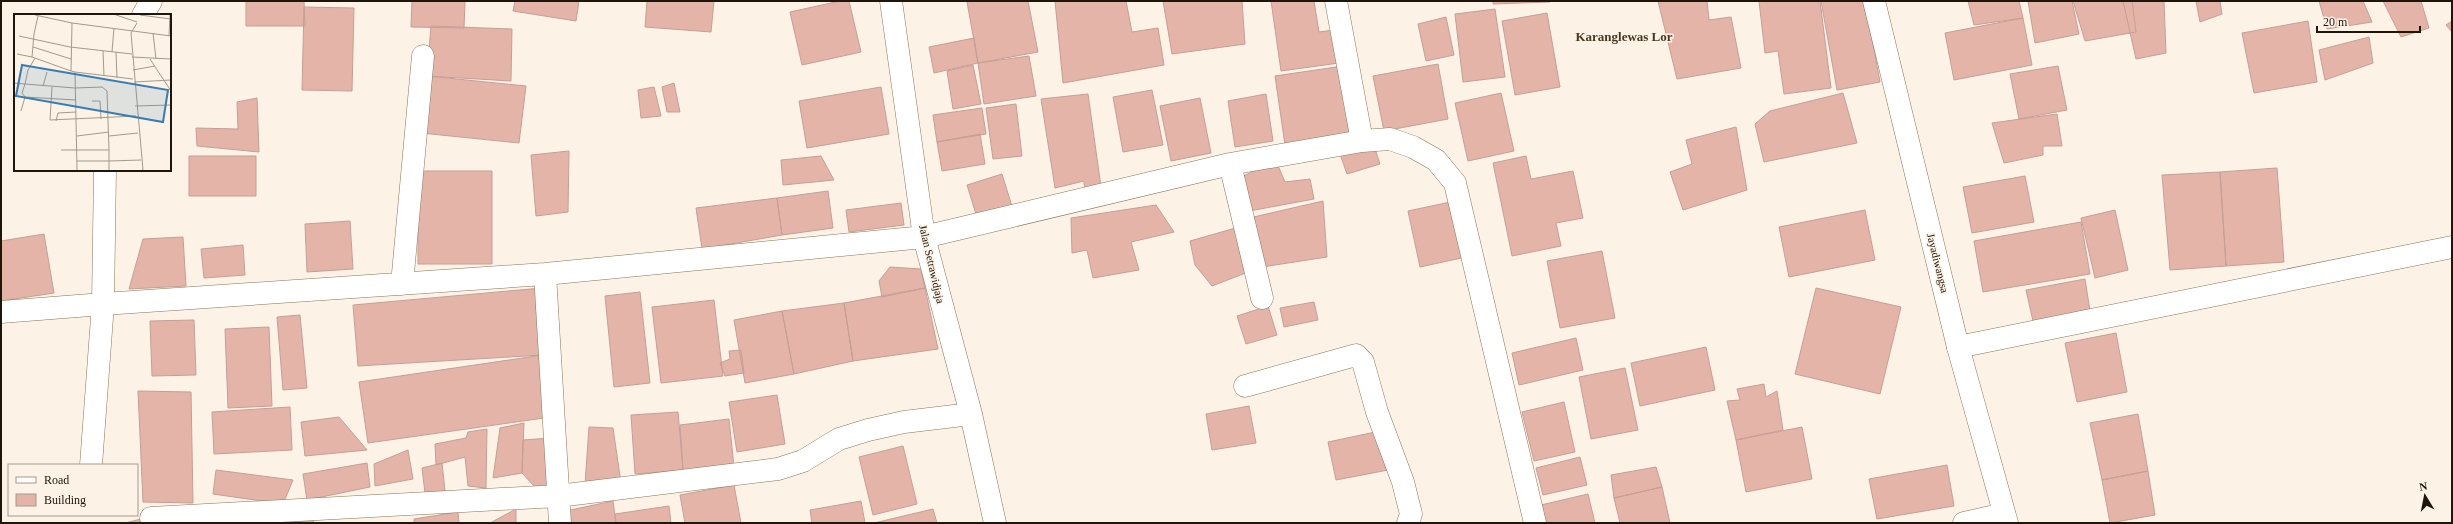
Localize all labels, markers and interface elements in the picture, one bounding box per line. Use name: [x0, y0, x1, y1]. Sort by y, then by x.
scale bar: [2317, 8, 2420, 34]
inset map: [14, 14, 171, 171]
text: 20 m: [2323, 15, 2348, 29]
district label: Karanglewas Lor: [1575, 29, 1673, 44]
street label: Jalan Setrawidjaja: [917, 224, 947, 305]
street label: Jayadiwangsa: [1925, 232, 1951, 294]
legend: [8, 464, 138, 516]
text: Road: [44, 473, 69, 487]
north arrow: [2405, 476, 2445, 516]
text: N: [2418, 480, 2428, 493]
text: Building: [44, 493, 86, 507]

